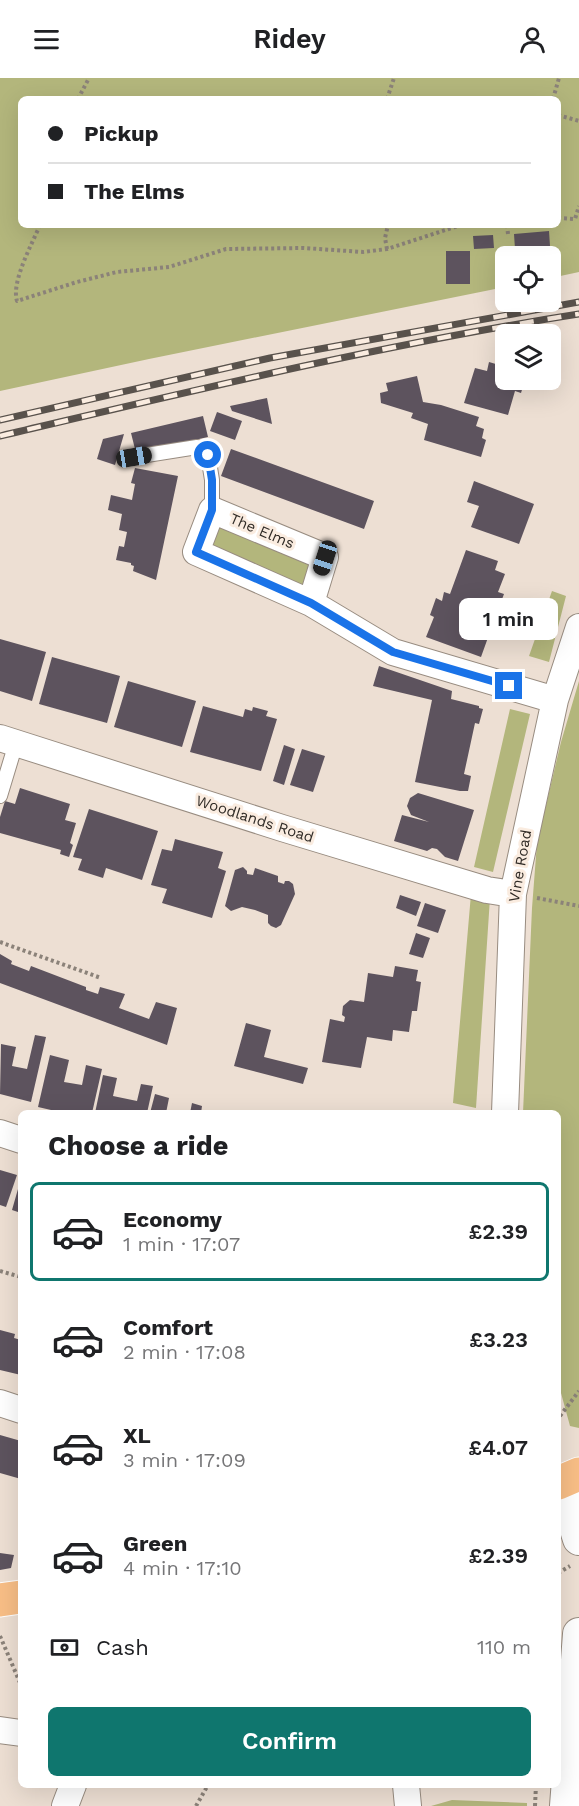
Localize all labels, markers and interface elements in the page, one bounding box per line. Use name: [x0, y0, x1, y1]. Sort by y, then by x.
icon: menu: [30, 23, 63, 56]
text: Ridey: [253, 23, 326, 55]
icon: person: [516, 23, 549, 56]
text: Pickup: [84, 121, 159, 146]
text: The Elms: [84, 179, 184, 204]
map controls: [495, 246, 561, 390]
button: locate: [495, 246, 561, 312]
button: layers: [495, 324, 561, 390]
route start: [194, 441, 221, 468]
car: [115, 445, 153, 469]
street label: The Elms: [227, 509, 297, 553]
car: [311, 538, 339, 578]
callout: 1 min: [460, 599, 558, 641]
text: 1 min: [483, 607, 534, 631]
route end: [495, 672, 522, 699]
street label: Woodlands Road: [194, 791, 316, 847]
street label: Vine Road: [505, 828, 535, 904]
text: Choose a ride: [48, 1130, 228, 1162]
icon: car: [51, 1205, 105, 1259]
text: Economy: [123, 1207, 222, 1232]
text: £2.39: [469, 1219, 528, 1244]
text: 1 min · 17:07: [123, 1232, 240, 1256]
icon: car: [51, 1313, 105, 1367]
text: Comfort: [123, 1315, 213, 1340]
text: £3.23: [469, 1327, 528, 1352]
text: 2 min · 17:08: [123, 1340, 246, 1364]
icon: car: [51, 1421, 105, 1475]
text: XL: [123, 1423, 151, 1448]
text: £4.07: [468, 1435, 528, 1460]
text: 3 min · 17:09: [123, 1448, 246, 1472]
icon: car: [51, 1529, 105, 1583]
text: Green: [123, 1531, 187, 1556]
text: £2.39: [469, 1543, 528, 1568]
text: 4 min · 17:10: [123, 1556, 242, 1580]
icon: cash: [48, 1631, 81, 1664]
text: Cash: [96, 1635, 149, 1660]
text: 110 m: [477, 1635, 531, 1659]
button: Confirm: [48, 1707, 531, 1776]

